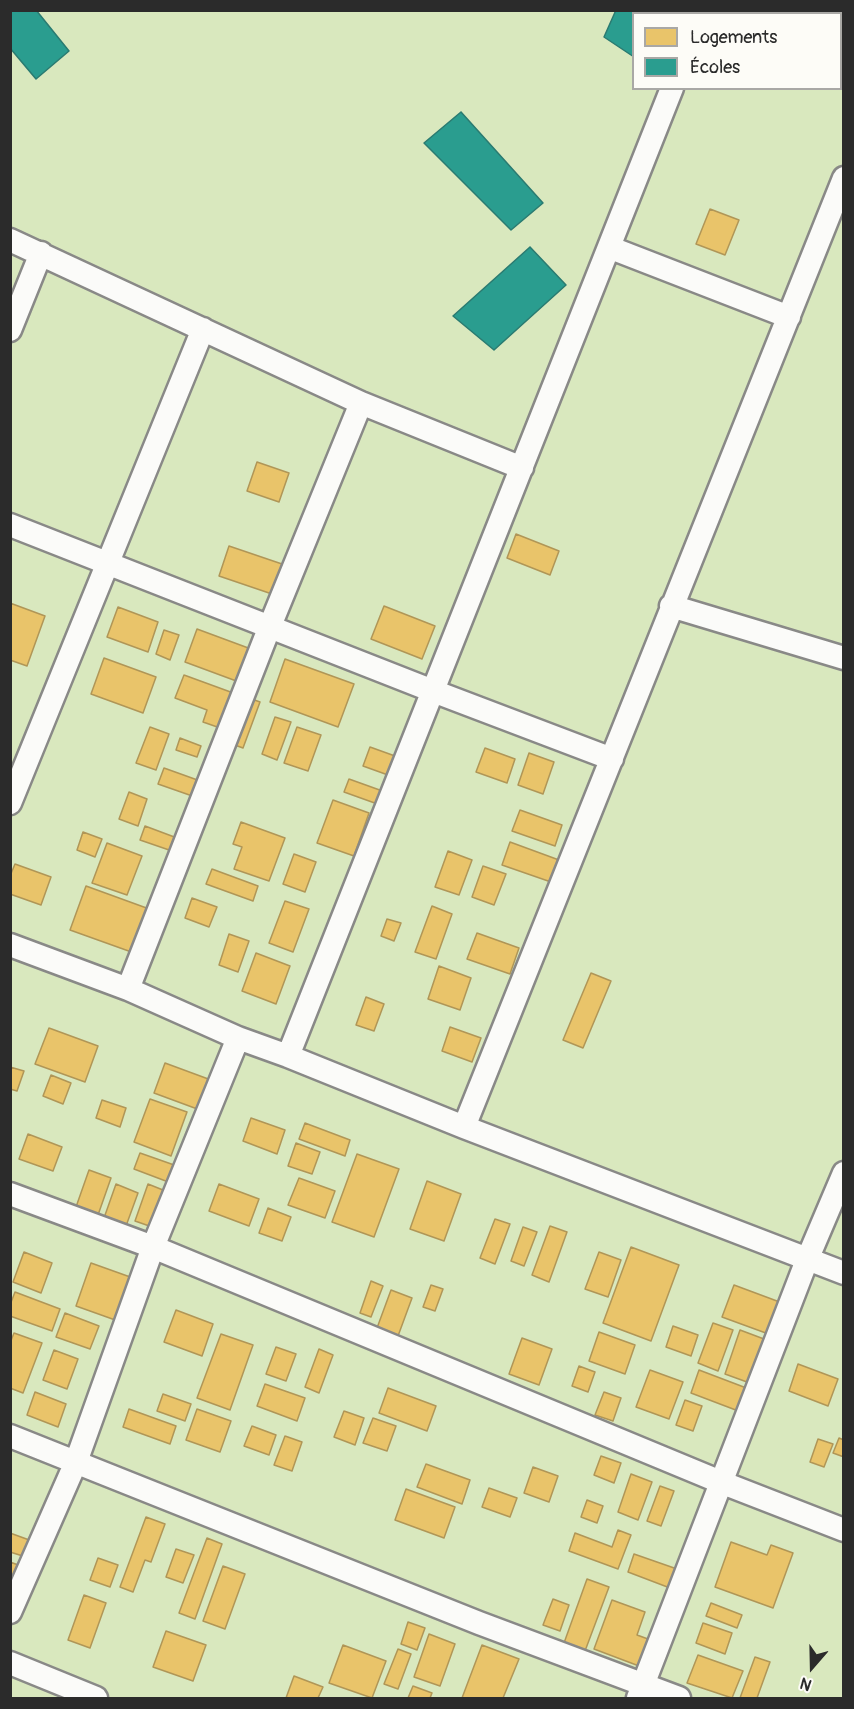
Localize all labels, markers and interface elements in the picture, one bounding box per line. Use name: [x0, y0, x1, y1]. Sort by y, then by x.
legend: [632, 12, 842, 90]
text: Logements: [690, 26, 777, 49]
text: Écoles: [690, 56, 740, 79]
north arrow: [782, 1637, 842, 1697]
text: N: [797, 1673, 814, 1695]

